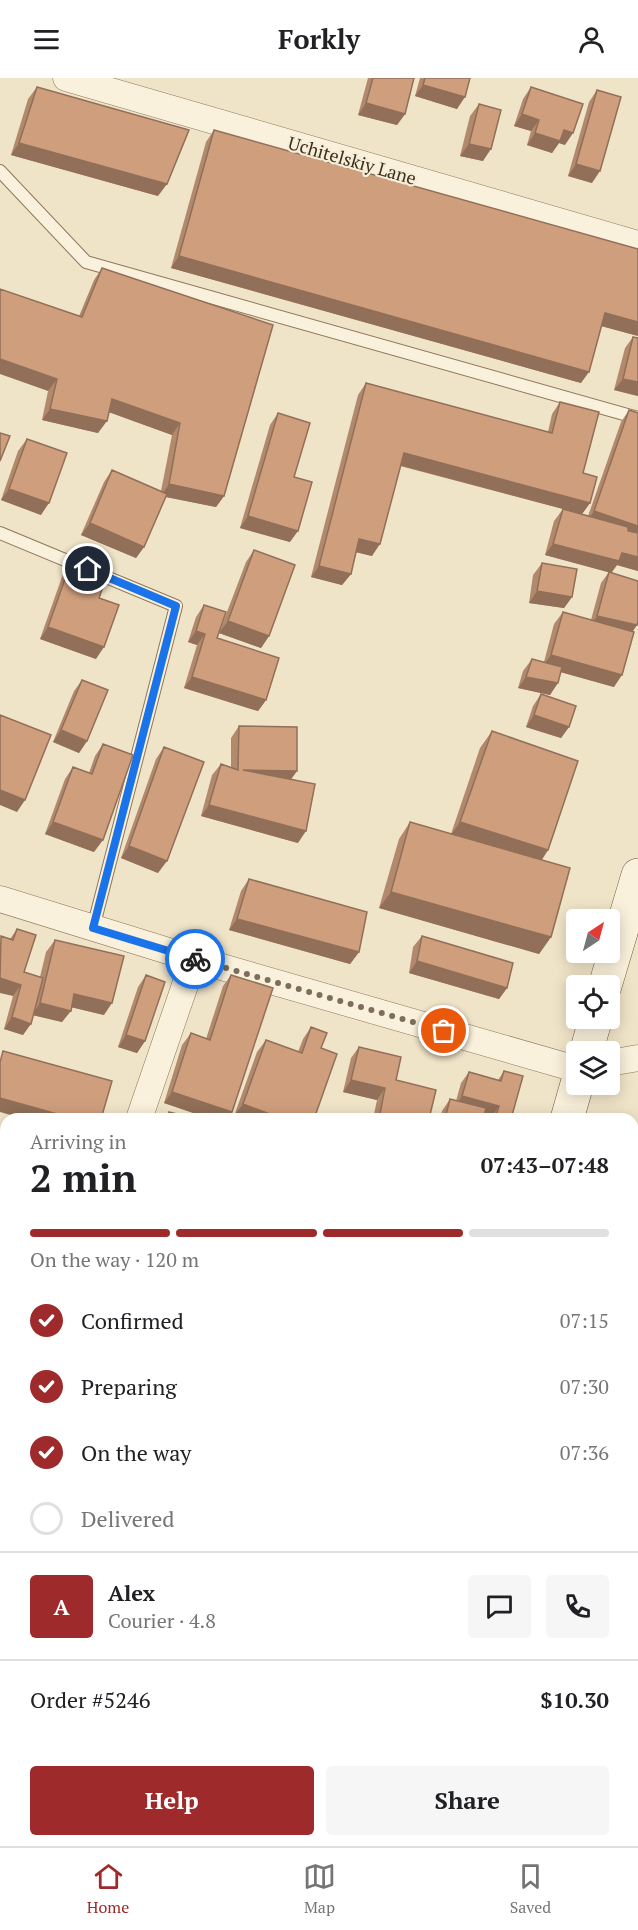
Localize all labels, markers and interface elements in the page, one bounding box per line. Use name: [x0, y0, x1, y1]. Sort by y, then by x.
text: Forkly: [278, 21, 360, 57]
icon: menu: [30, 23, 63, 56]
icon: person: [575, 23, 608, 56]
street label: Uchitelskiy Lane: [285, 130, 419, 190]
pin: [62, 543, 113, 594]
icon: home: [71, 552, 104, 585]
north arrow: [566, 909, 620, 963]
map controls: [566, 909, 620, 1095]
courier: [165, 929, 225, 989]
icon: bike: [179, 943, 212, 976]
button: locate: [566, 975, 620, 1029]
pin: [418, 1005, 469, 1056]
icon: bag: [427, 1014, 460, 1047]
button: layers: [566, 1041, 620, 1095]
text: Arriving in: [30, 1128, 126, 1155]
text: 07:43–07:48: [481, 1150, 609, 1179]
text: 2 min: [30, 1151, 137, 1203]
text: On the way · 120 m: [30, 1246, 199, 1273]
icon: check: [30, 1304, 63, 1337]
text: Confirmed: [81, 1306, 184, 1335]
text: 07:15: [560, 1307, 609, 1334]
icon: check: [30, 1370, 63, 1403]
text: Preparing: [81, 1372, 177, 1401]
text: 07:30: [560, 1373, 609, 1400]
icon: check: [30, 1436, 63, 1469]
text: On the way: [81, 1438, 191, 1467]
text: 07:36: [560, 1439, 609, 1466]
text: Delivered: [81, 1504, 174, 1533]
button: chat: [468, 1575, 531, 1638]
button: phone: [546, 1575, 609, 1638]
text: Alex: [108, 1578, 155, 1607]
text: A: [53, 1592, 70, 1621]
text: Courier · 4.8: [108, 1607, 216, 1634]
text: Order #5246: [30, 1685, 150, 1714]
text: $10.30: [540, 1685, 609, 1714]
button: Help: [30, 1766, 314, 1835]
button: Share: [326, 1766, 609, 1835]
tab: Home: [87, 1860, 129, 1918]
tab: Map: [303, 1860, 336, 1918]
tab: Saved: [510, 1860, 551, 1918]

